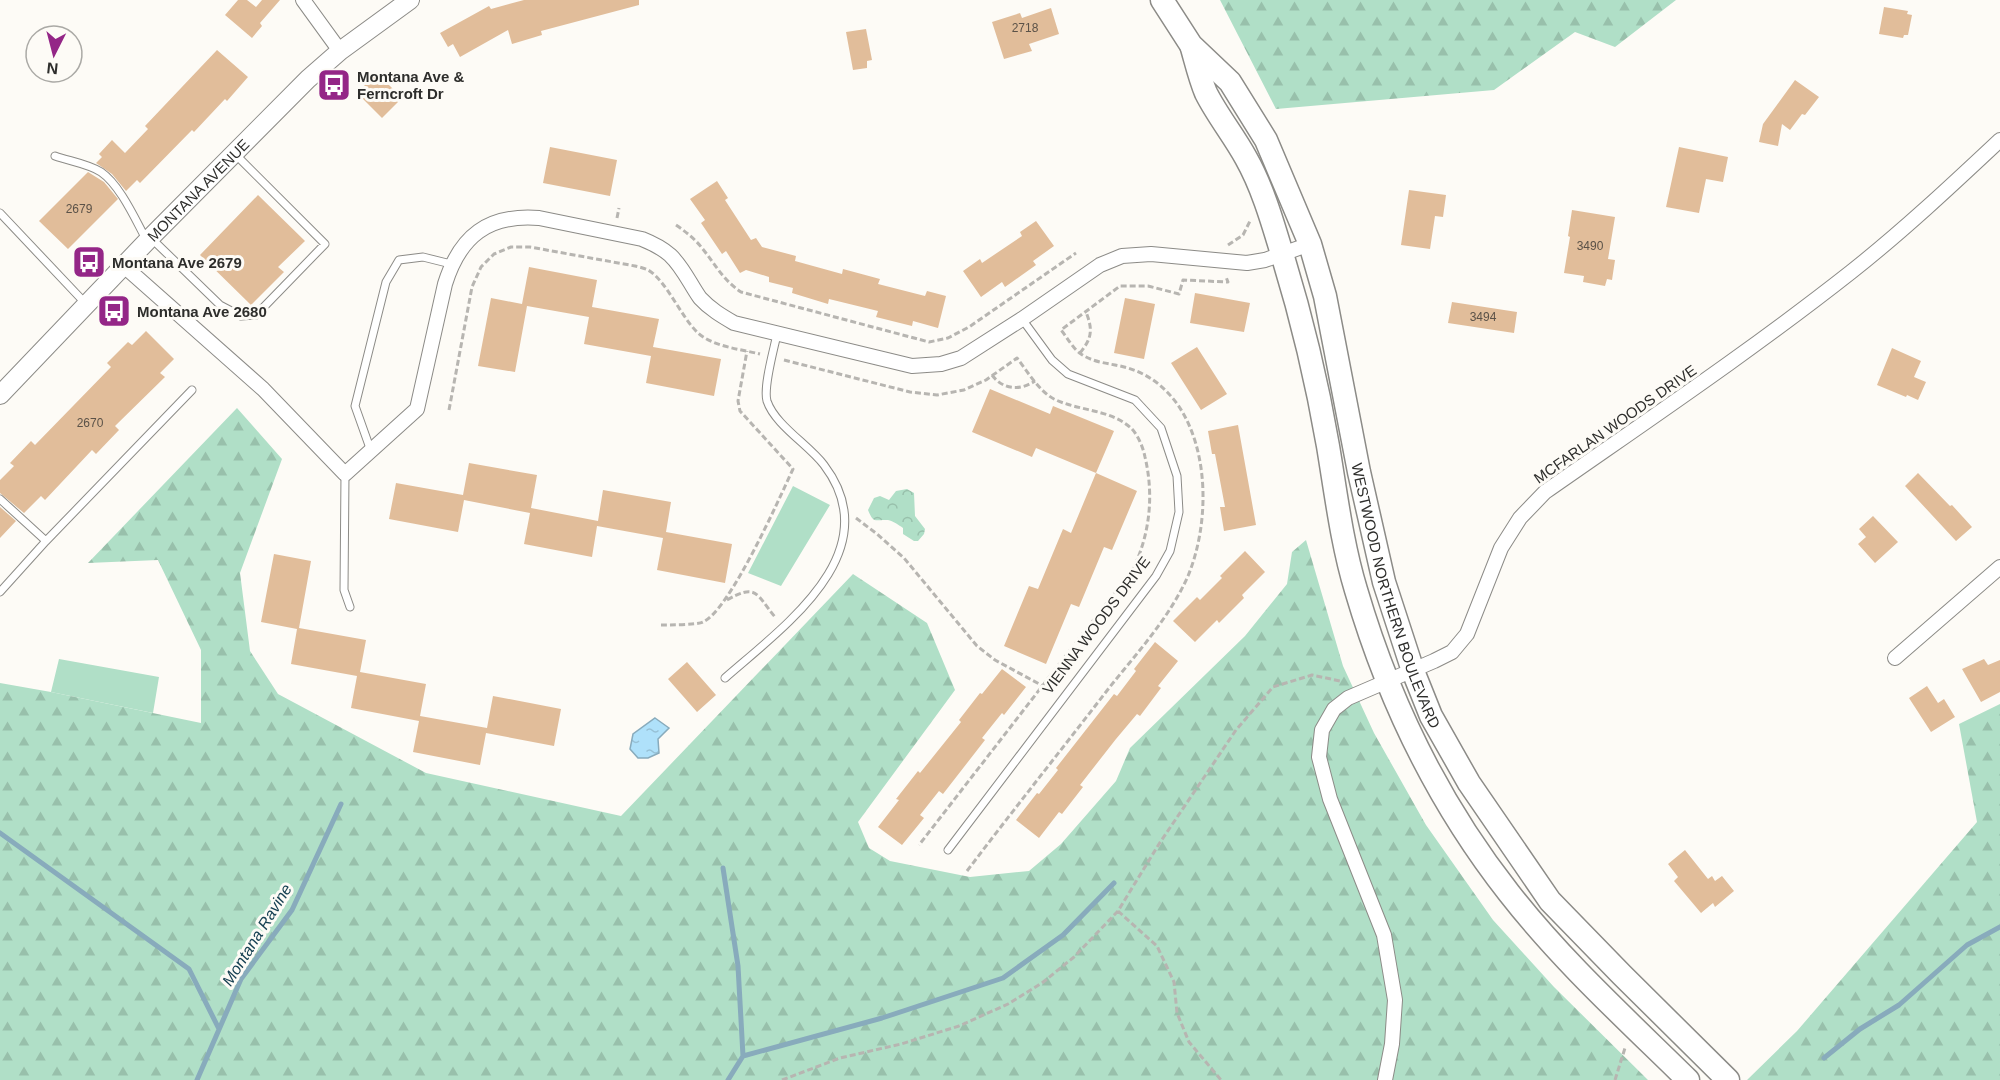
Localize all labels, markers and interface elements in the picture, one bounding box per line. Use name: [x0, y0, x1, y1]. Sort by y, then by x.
house number: 2718: [1012, 21, 1039, 35]
north arrow: [24, 24, 84, 84]
text: N: [46, 59, 59, 77]
bus stop icon: Montana Ave & Ferncroft Dr: [316, 67, 352, 103]
place label: Montana Ave & Ferncroft Dr: [357, 68, 464, 102]
street label: MONTANA AVENUE: [143, 135, 252, 244]
house number: 2679: [66, 202, 93, 216]
house number: 3490: [1577, 239, 1604, 253]
bus stop icon: Montana Ave 2679: [71, 244, 107, 280]
place label: Montana Ave 2679: [112, 254, 242, 271]
bus stop icon: Montana Ave 2680: [96, 293, 132, 329]
place label: Montana Ave 2680: [137, 303, 267, 320]
house number: 3494: [1470, 310, 1497, 324]
street label: MCFARLAN WOODS DRIVE: [1531, 361, 1699, 487]
house number: 2670: [77, 416, 104, 430]
street label: WESTWOOD NORTHERN BOULEVARD: [1349, 462, 1445, 731]
street label: VIENNA WOODS DRIVE: [1039, 553, 1153, 697]
water label: Montana Ravine: [219, 881, 295, 989]

